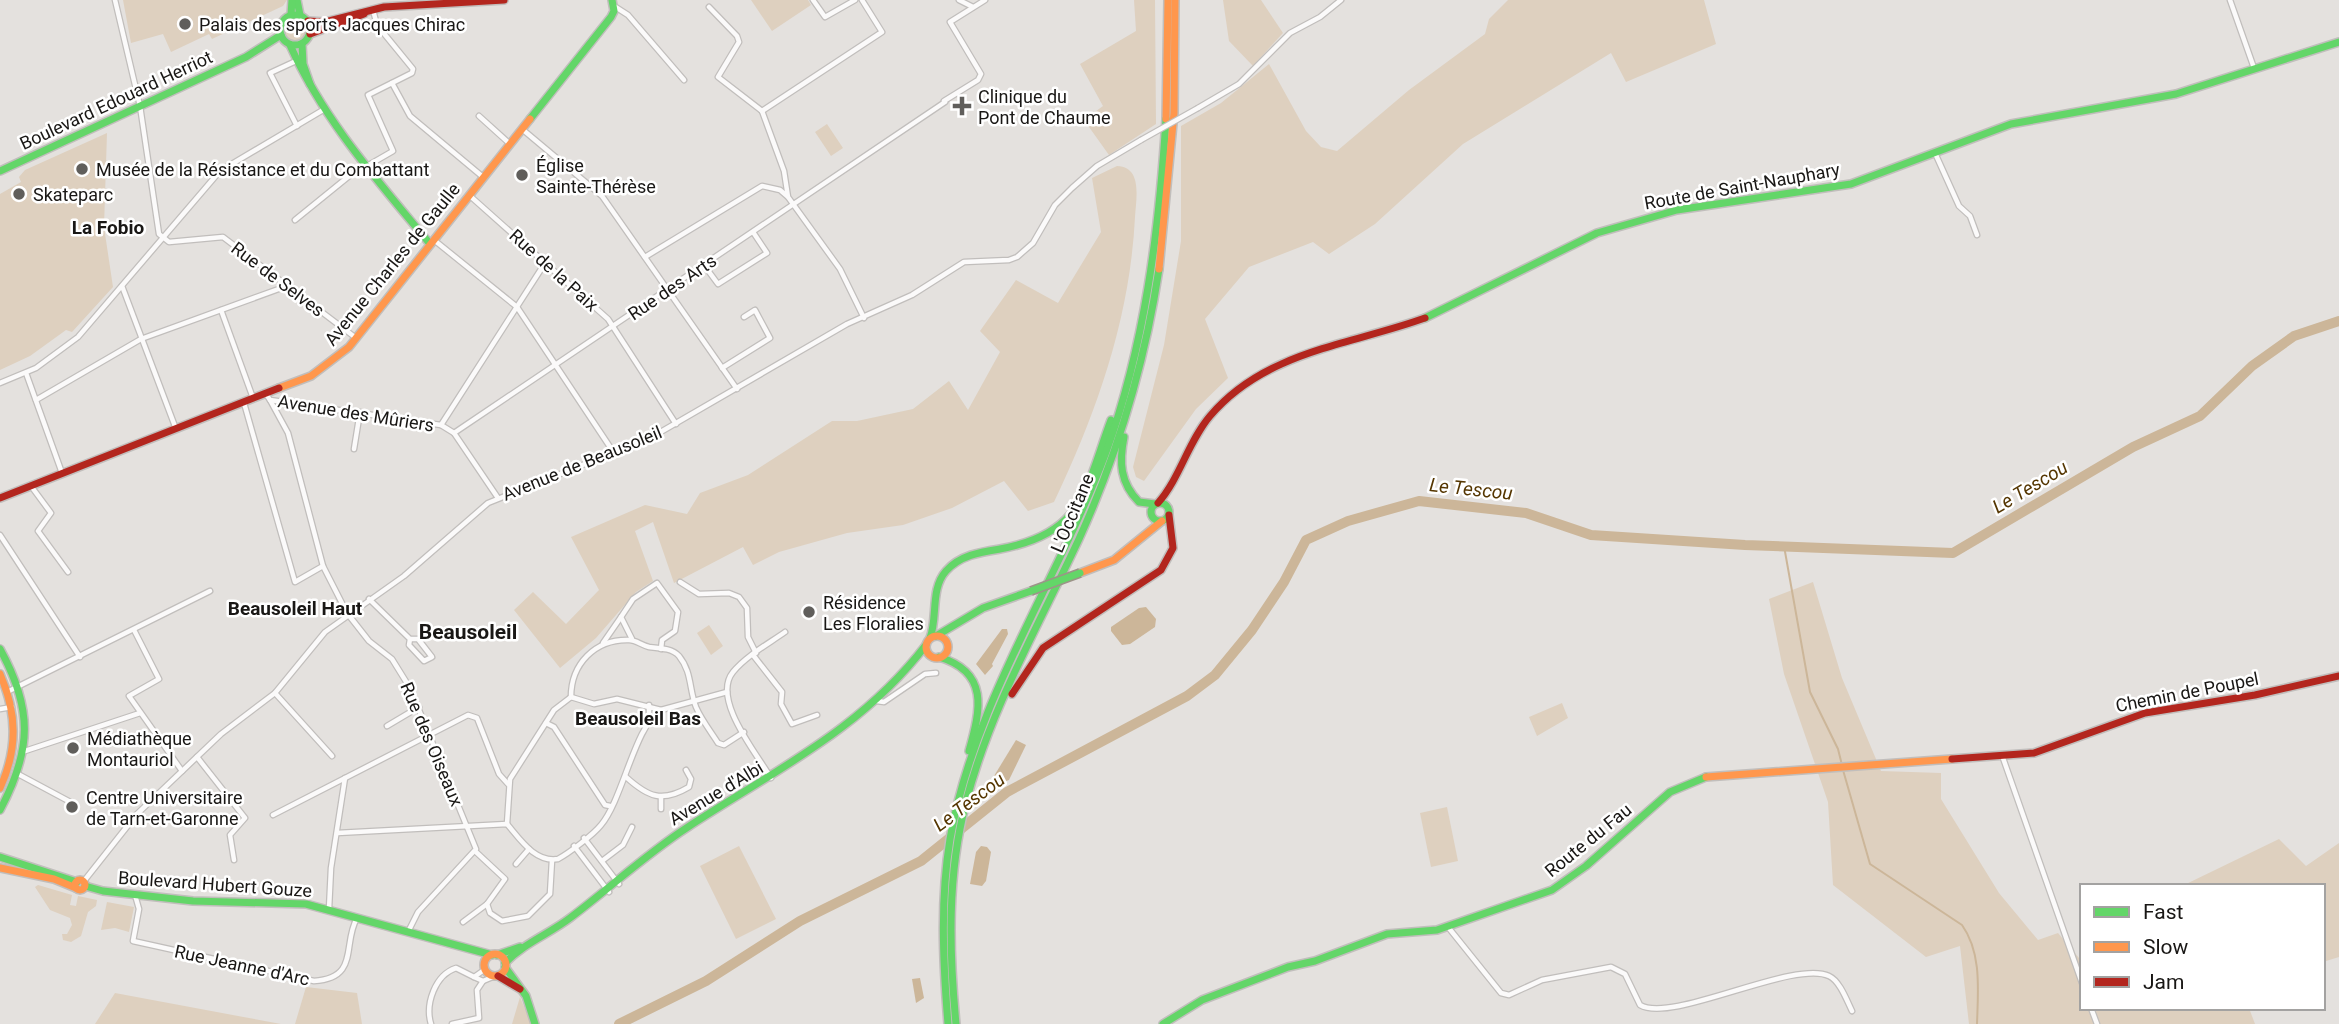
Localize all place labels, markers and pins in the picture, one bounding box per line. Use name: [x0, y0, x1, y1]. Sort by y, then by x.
place label: Palais des sports Jacques Chirac: [199, 14, 465, 35]
marker: Palais des sports Jacques Chirac: [177, 16, 193, 32]
place label: Clinique du Pont de Chaume: [978, 86, 1111, 128]
marker: Clinique du Pont de Chaume: [952, 96, 972, 116]
place label: Église Sainte-Thérèse: [536, 155, 656, 197]
place label: Musée de la Résistance et du Combattant: [96, 159, 430, 180]
marker: Musée de la Résistance et du Combattant: [74, 161, 90, 177]
marker: Église Sainte-Thérèse: [514, 167, 530, 183]
place label: Skateparc: [33, 184, 113, 205]
marker: Skateparc: [11, 186, 27, 202]
place label: Résidence Les Floralies: [823, 592, 924, 634]
marker: Résidence Les Floralies: [801, 604, 817, 620]
place label: Médiathèque Montauriol: [87, 728, 192, 770]
marker: Médiathèque Montauriol: [65, 740, 81, 756]
place label: Centre Universitaire de Tarn-et-Garonne: [86, 787, 242, 829]
marker: Centre Universitaire de Tarn-et-Garonne: [64, 799, 80, 815]

